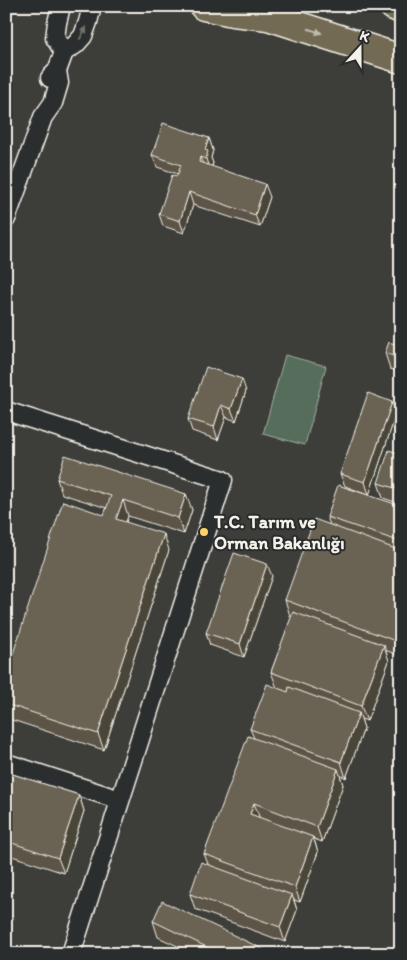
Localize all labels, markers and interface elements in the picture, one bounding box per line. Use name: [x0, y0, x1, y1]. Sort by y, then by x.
north arrow: [334, 22, 384, 72]
one-way arrow: [79, 26, 87, 40]
one-way arrow: [307, 27, 322, 35]
text: K: [357, 27, 373, 46]
place label: T.C. Tarım ve Orman Bakanlığı: [213, 511, 345, 554]
marker: T.C. Tarım ve Orman Bakanlığı: [198, 526, 210, 538]

